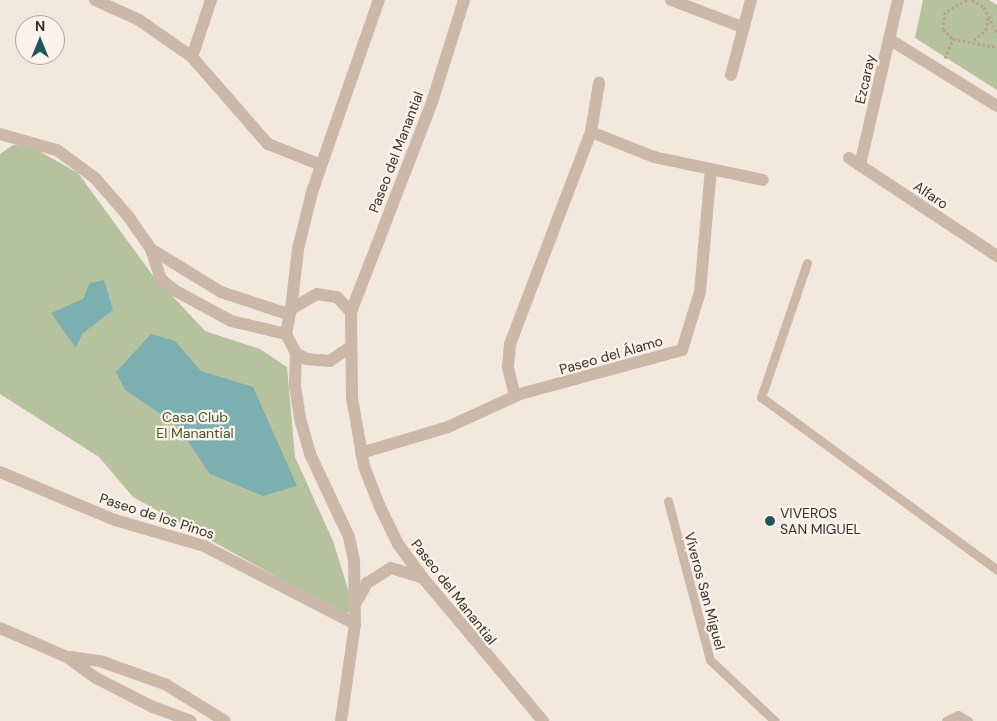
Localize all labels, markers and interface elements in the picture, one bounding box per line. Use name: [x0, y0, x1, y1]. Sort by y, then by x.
north arrow: [15, 15, 65, 65]
text: N: [35, 17, 45, 35]
street label: Ezcaray: [851, 53, 879, 105]
street label: Paseo del Manantial: [365, 89, 427, 215]
street label: Alfaro: [911, 177, 951, 213]
street label: Paseo del Álamo: [557, 332, 665, 378]
park label: Casa Club El Manantial: [156, 409, 234, 442]
street label: Paseo de los Pinos: [97, 489, 217, 543]
place label: VIVEROS SAN MIGUEL: [780, 505, 861, 538]
marker: VIVEROS SAN MIGUEL: [764, 515, 776, 527]
street label: Víveros San Miguel: [681, 530, 729, 652]
street label: Paseo del Manantial: [408, 536, 500, 648]

